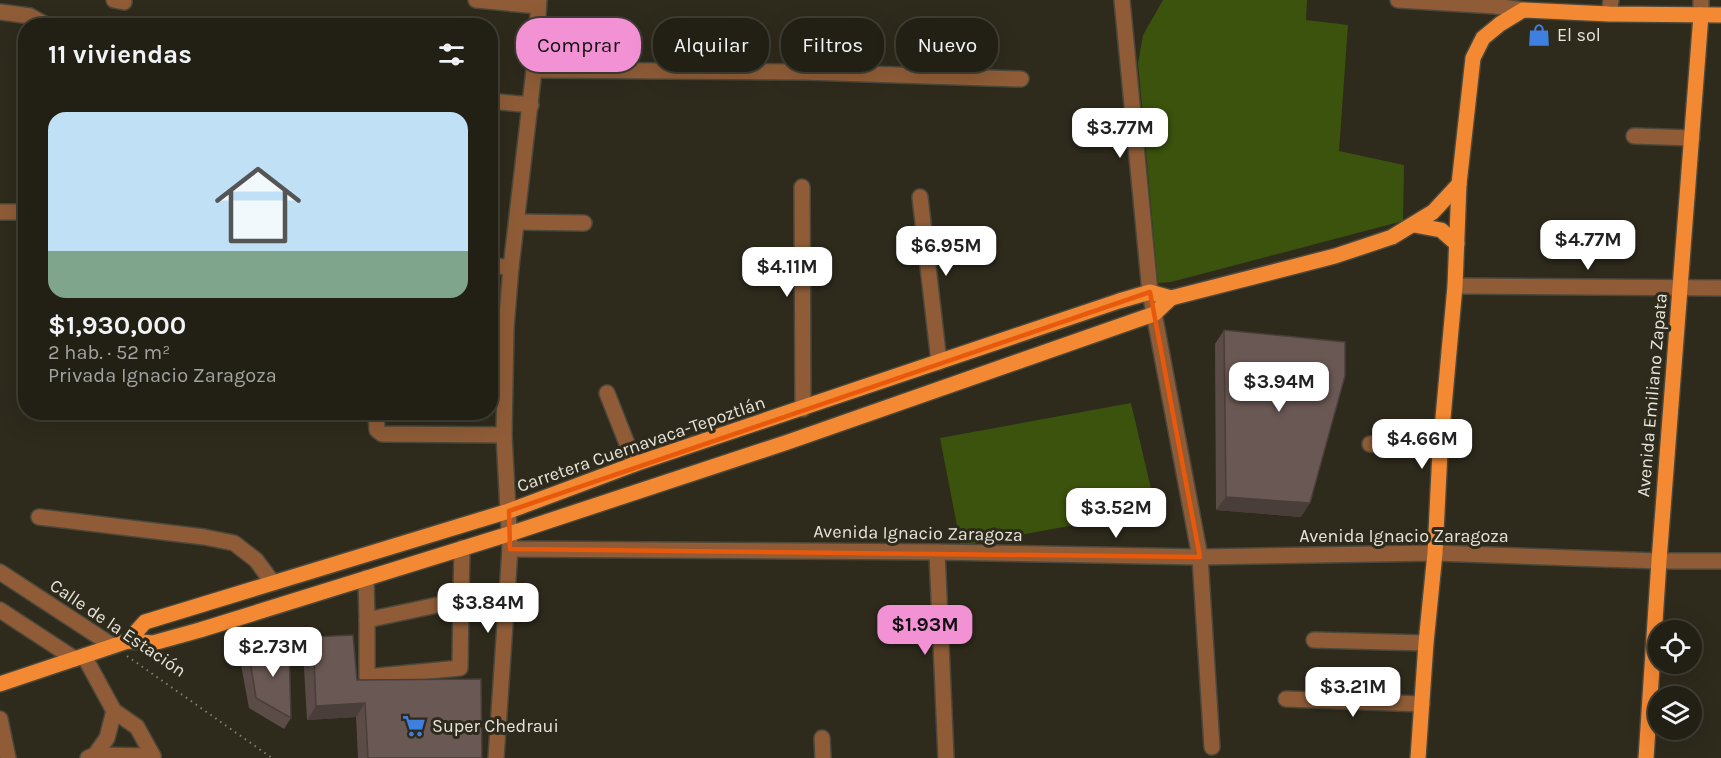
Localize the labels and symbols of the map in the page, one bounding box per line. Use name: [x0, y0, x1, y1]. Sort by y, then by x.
shop icon: El sol: [1526, 22, 1552, 48]
place label: El sol: [1557, 24, 1601, 46]
pin: $3.77M: [1071, 108, 1169, 159]
pin: $4.77M: [1539, 220, 1637, 271]
pin: $6.95M: [897, 226, 995, 277]
pin: $4.11M: [738, 247, 836, 298]
street label: Avenida Emiliano Zapata: [1632, 292, 1672, 498]
pin: $3.94M: [1230, 362, 1328, 413]
street label: Carretera Cuernavaca-Tepoztlán: [514, 391, 768, 497]
pin: $4.66M: [1373, 419, 1471, 470]
pin: $3.52M: [1067, 488, 1165, 539]
street label: Avenida Ignacio Zaragoza: [813, 520, 1023, 546]
street label: Avenida Ignacio Zaragoza: [1299, 525, 1509, 547]
street label: Calle de la Estación: [46, 574, 190, 682]
pin: $3.84M: [439, 583, 537, 634]
pin: $1.93M: [876, 605, 974, 656]
pin: $2.73M: [224, 627, 322, 678]
pin: $3.21M: [1304, 667, 1402, 718]
supermarket icon: Super Chedraui: [401, 713, 427, 739]
place label: Super Chedraui: [432, 715, 559, 737]

